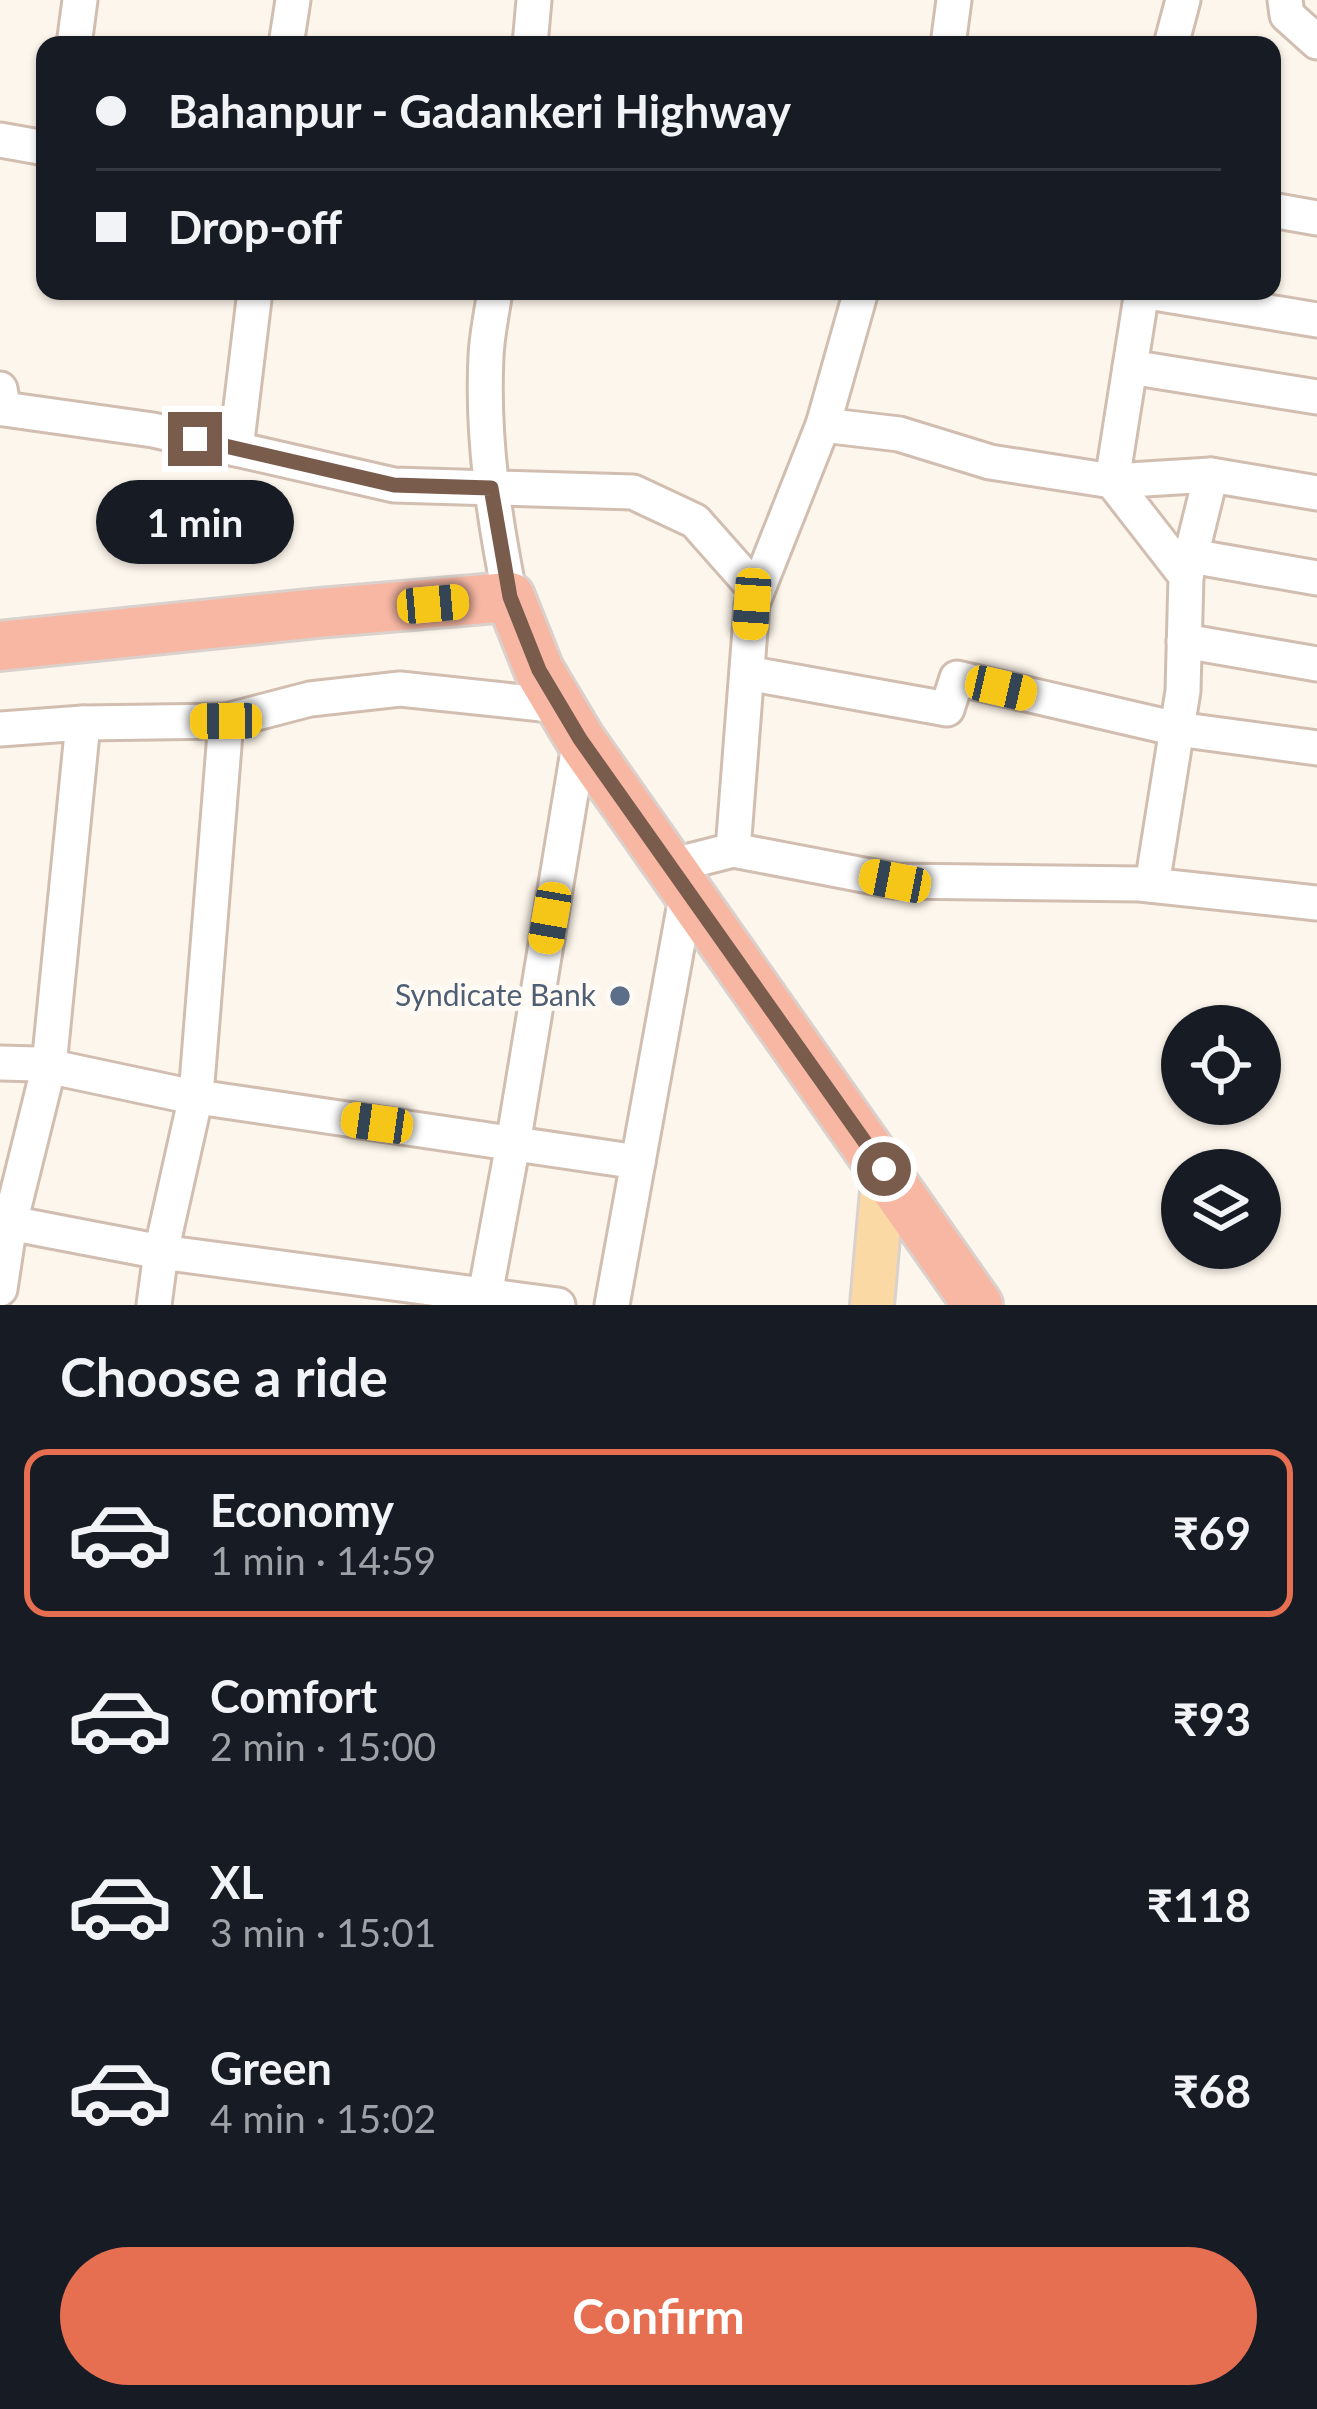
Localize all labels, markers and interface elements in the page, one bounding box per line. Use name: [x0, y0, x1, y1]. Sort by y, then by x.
text: Bahanpur - Gadankeri Highway: [168, 84, 791, 138]
text: Drop-off: [168, 200, 342, 254]
route end: [168, 412, 222, 466]
callout: 1 min: [96, 481, 294, 565]
text: 1 min: [147, 499, 243, 545]
car: [732, 567, 772, 641]
car: [396, 583, 470, 625]
car: [962, 662, 1040, 714]
car: [190, 702, 262, 740]
car: [856, 856, 934, 906]
car: [526, 879, 574, 957]
place label: Syndicate Bank: [395, 976, 597, 1012]
marker: Syndicate Bank: [607, 983, 633, 1009]
map controls: [1161, 1005, 1281, 1269]
button: locate: [1161, 1005, 1281, 1125]
car: [339, 1100, 415, 1146]
route start: [857, 1142, 911, 1196]
button: layers: [1161, 1149, 1281, 1269]
text: Choose a ride: [60, 1344, 388, 1409]
icon: car: [66, 1479, 174, 1587]
text: Economy: [210, 1483, 394, 1537]
text: ₹69: [1173, 1506, 1251, 1560]
text: 1 min · 14:59: [210, 1537, 436, 1583]
icon: car: [66, 1665, 174, 1773]
text: Comfort: [210, 1669, 377, 1723]
text: ₹93: [1173, 1692, 1251, 1746]
text: 2 min · 15:00: [210, 1723, 436, 1769]
icon: car: [66, 1851, 174, 1959]
text: XL: [210, 1855, 264, 1909]
text: ₹118: [1147, 1878, 1251, 1932]
text: 3 min · 15:01: [210, 1909, 436, 1955]
icon: car: [66, 2037, 174, 2145]
text: Green: [210, 2041, 332, 2095]
text: ₹68: [1173, 2064, 1251, 2118]
text: 4 min · 15:02: [210, 2095, 436, 2141]
button: Confirm: [60, 2247, 1257, 2385]

